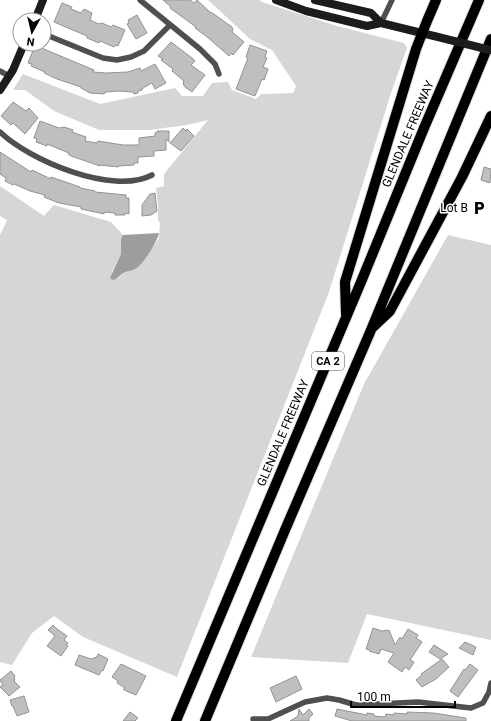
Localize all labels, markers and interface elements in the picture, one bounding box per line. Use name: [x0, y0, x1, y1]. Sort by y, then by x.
north arrow: [12, 12, 52, 52]
text: N: [26, 34, 35, 48]
street label: GLENDALE FREEWAY: [379, 78, 437, 189]
parking icon: Lot B: [471, 200, 487, 216]
place label: Lot B: [440, 201, 468, 215]
road number: CA 2: [312, 352, 344, 370]
street label: GLENDALE FREEWAY: [254, 377, 312, 488]
scale bar: [351, 683, 455, 709]
text: 100 m: [357, 690, 391, 704]

